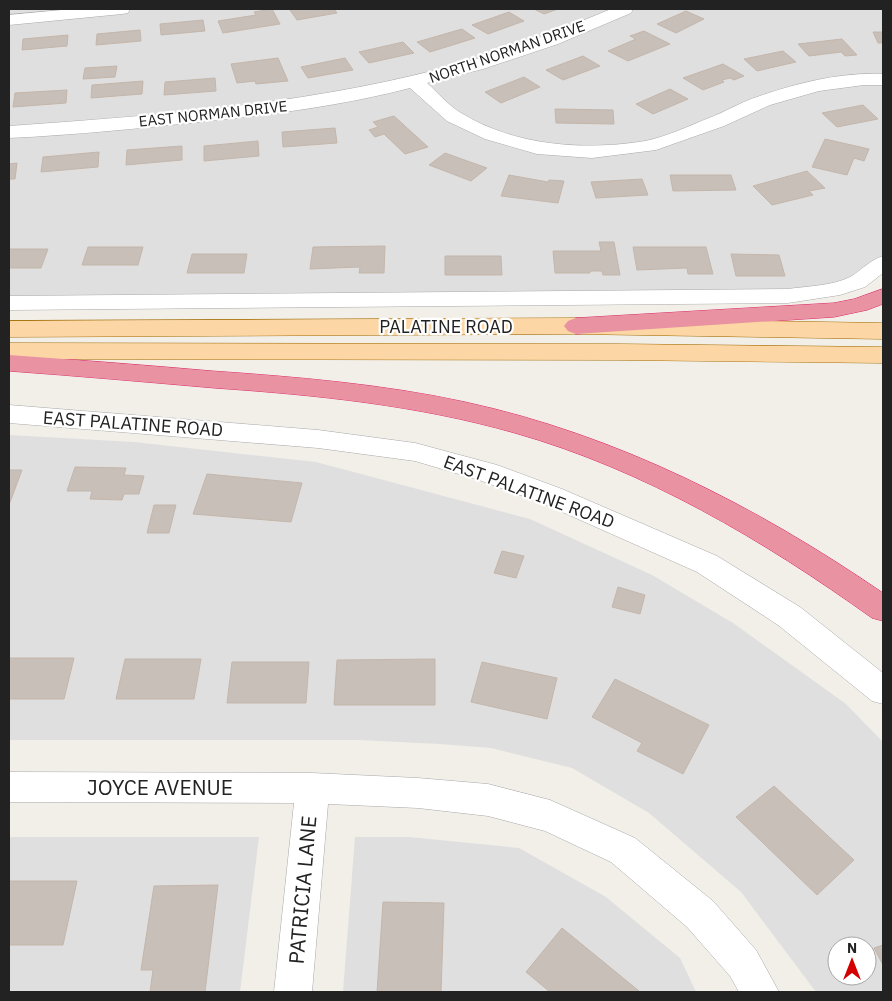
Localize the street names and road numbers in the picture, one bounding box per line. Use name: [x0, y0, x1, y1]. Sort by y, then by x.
street label: NORTH NORMAN DRIVE: [426, 16, 587, 87]
street label: EAST NORMAN DRIVE: [138, 96, 288, 131]
street label: PALATINE ROAD: [379, 315, 513, 338]
street label: EAST PALATINE ROAD: [42, 406, 224, 441]
street label: EAST PALATINE ROAD: [440, 450, 618, 533]
street label: JOYCE AVENUE: [87, 773, 233, 801]
street label: PATRICIA LANE: [282, 814, 322, 965]

